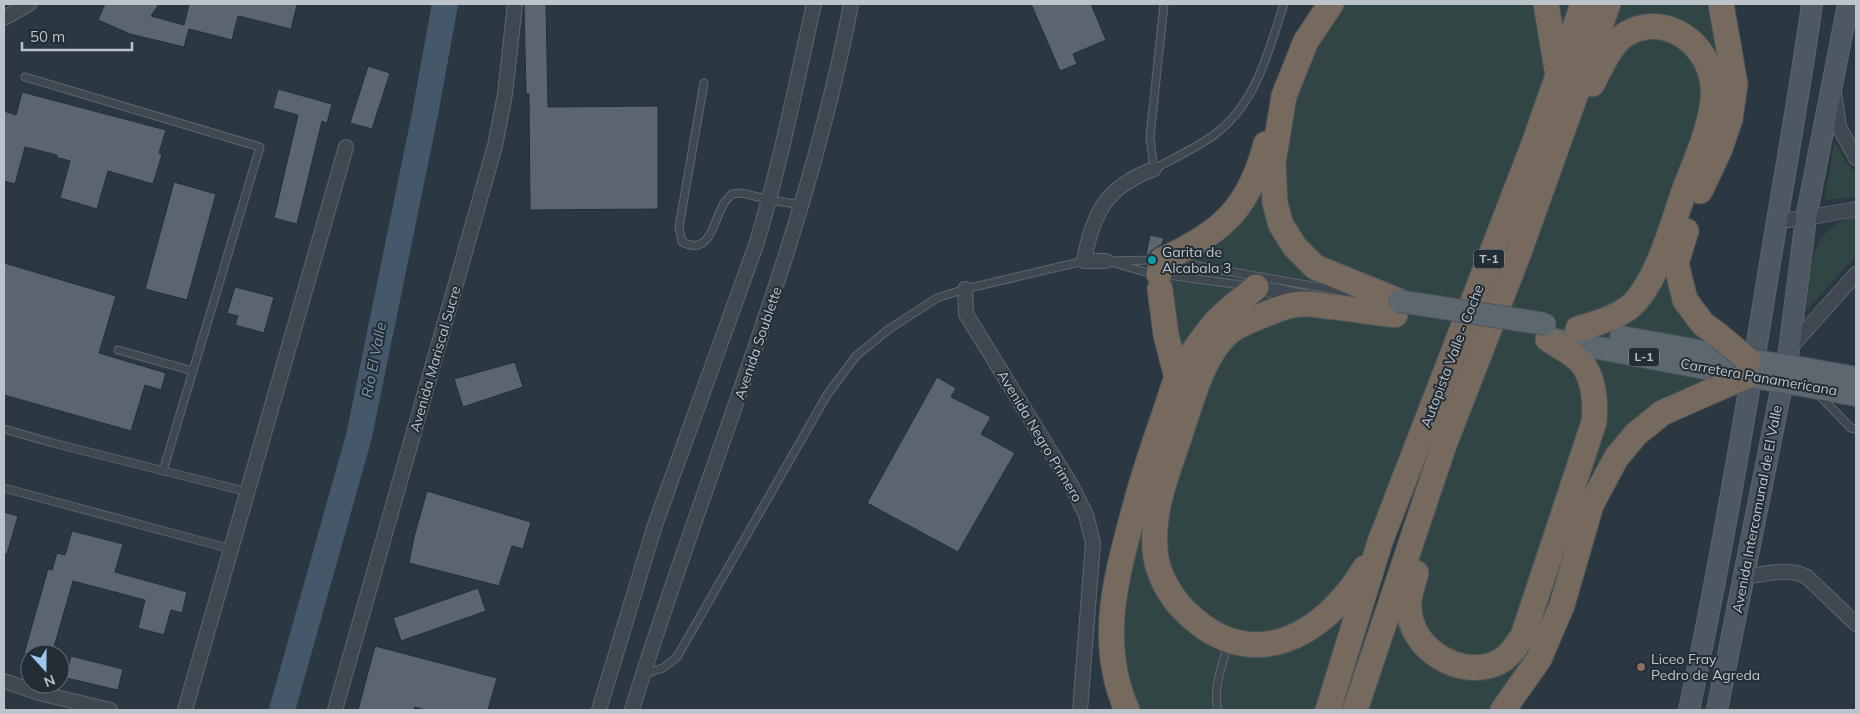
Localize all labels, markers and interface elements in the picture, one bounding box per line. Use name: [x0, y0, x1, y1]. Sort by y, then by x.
scale bar: [22, 20, 132, 52]
text: 50 m: [30, 27, 65, 46]
place label: Garita de Alcabala 3: [1162, 243, 1231, 277]
road number: T-1: [1474, 250, 1504, 268]
marker: Garita de Alcabala 3: [1146, 254, 1158, 266]
street label: Autopista Valle - Coche: [1416, 282, 1488, 430]
street label: Avenida Mariscal Sucre: [406, 284, 464, 434]
street label: Avenida Soublette: [730, 284, 786, 402]
water label: Río El Valle: [357, 320, 390, 399]
road number: L-1: [1629, 348, 1659, 367]
street label: Carretera Panamericana: [1679, 354, 1839, 400]
street label: Avenida Negro Primero: [994, 367, 1086, 505]
street label: Avenida Intercomunal de El Valle: [1728, 404, 1786, 614]
north arrow: [20, 644, 70, 694]
place label: Liceo Fray Pedro de Agreda: [1651, 650, 1760, 684]
marker: Liceo Fray Pedro de Agreda: [1635, 661, 1647, 673]
text: N: [41, 671, 58, 691]

